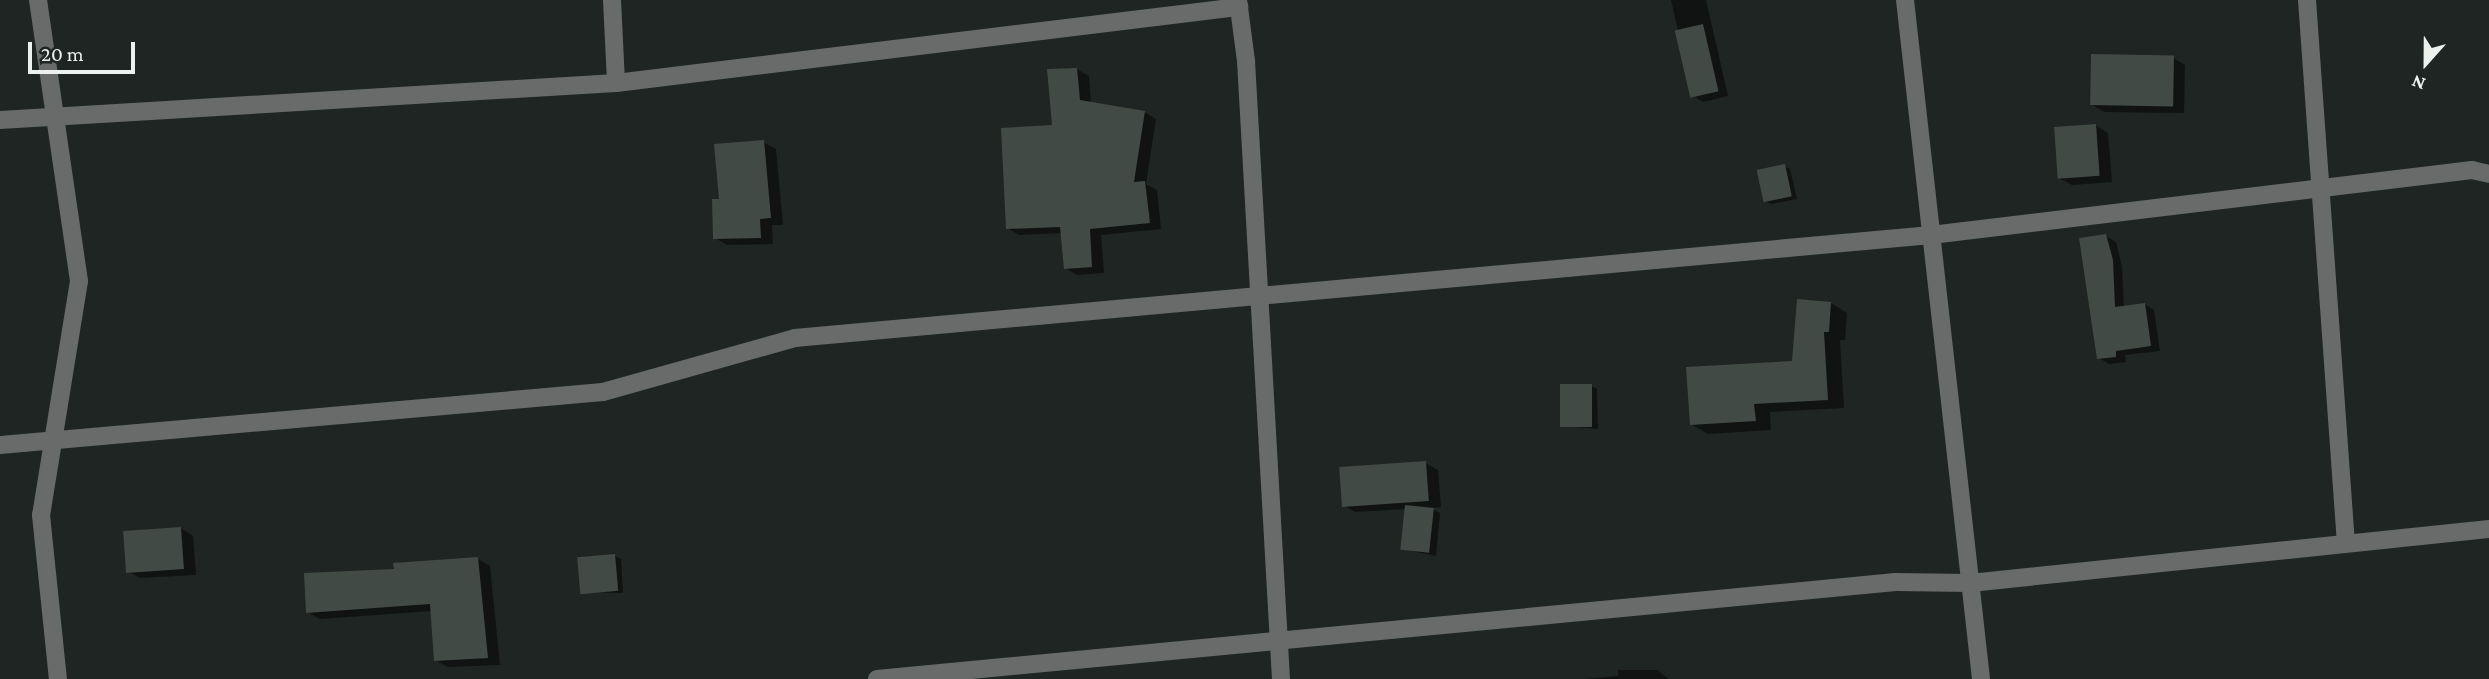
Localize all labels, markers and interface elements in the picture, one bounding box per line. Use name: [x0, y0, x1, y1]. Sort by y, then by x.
scale bar: [32, 28, 138, 72]
north arrow: [2391, 28, 2461, 98]
text: 20 m: [41, 42, 84, 66]
text: N: [2408, 71, 2428, 95]

